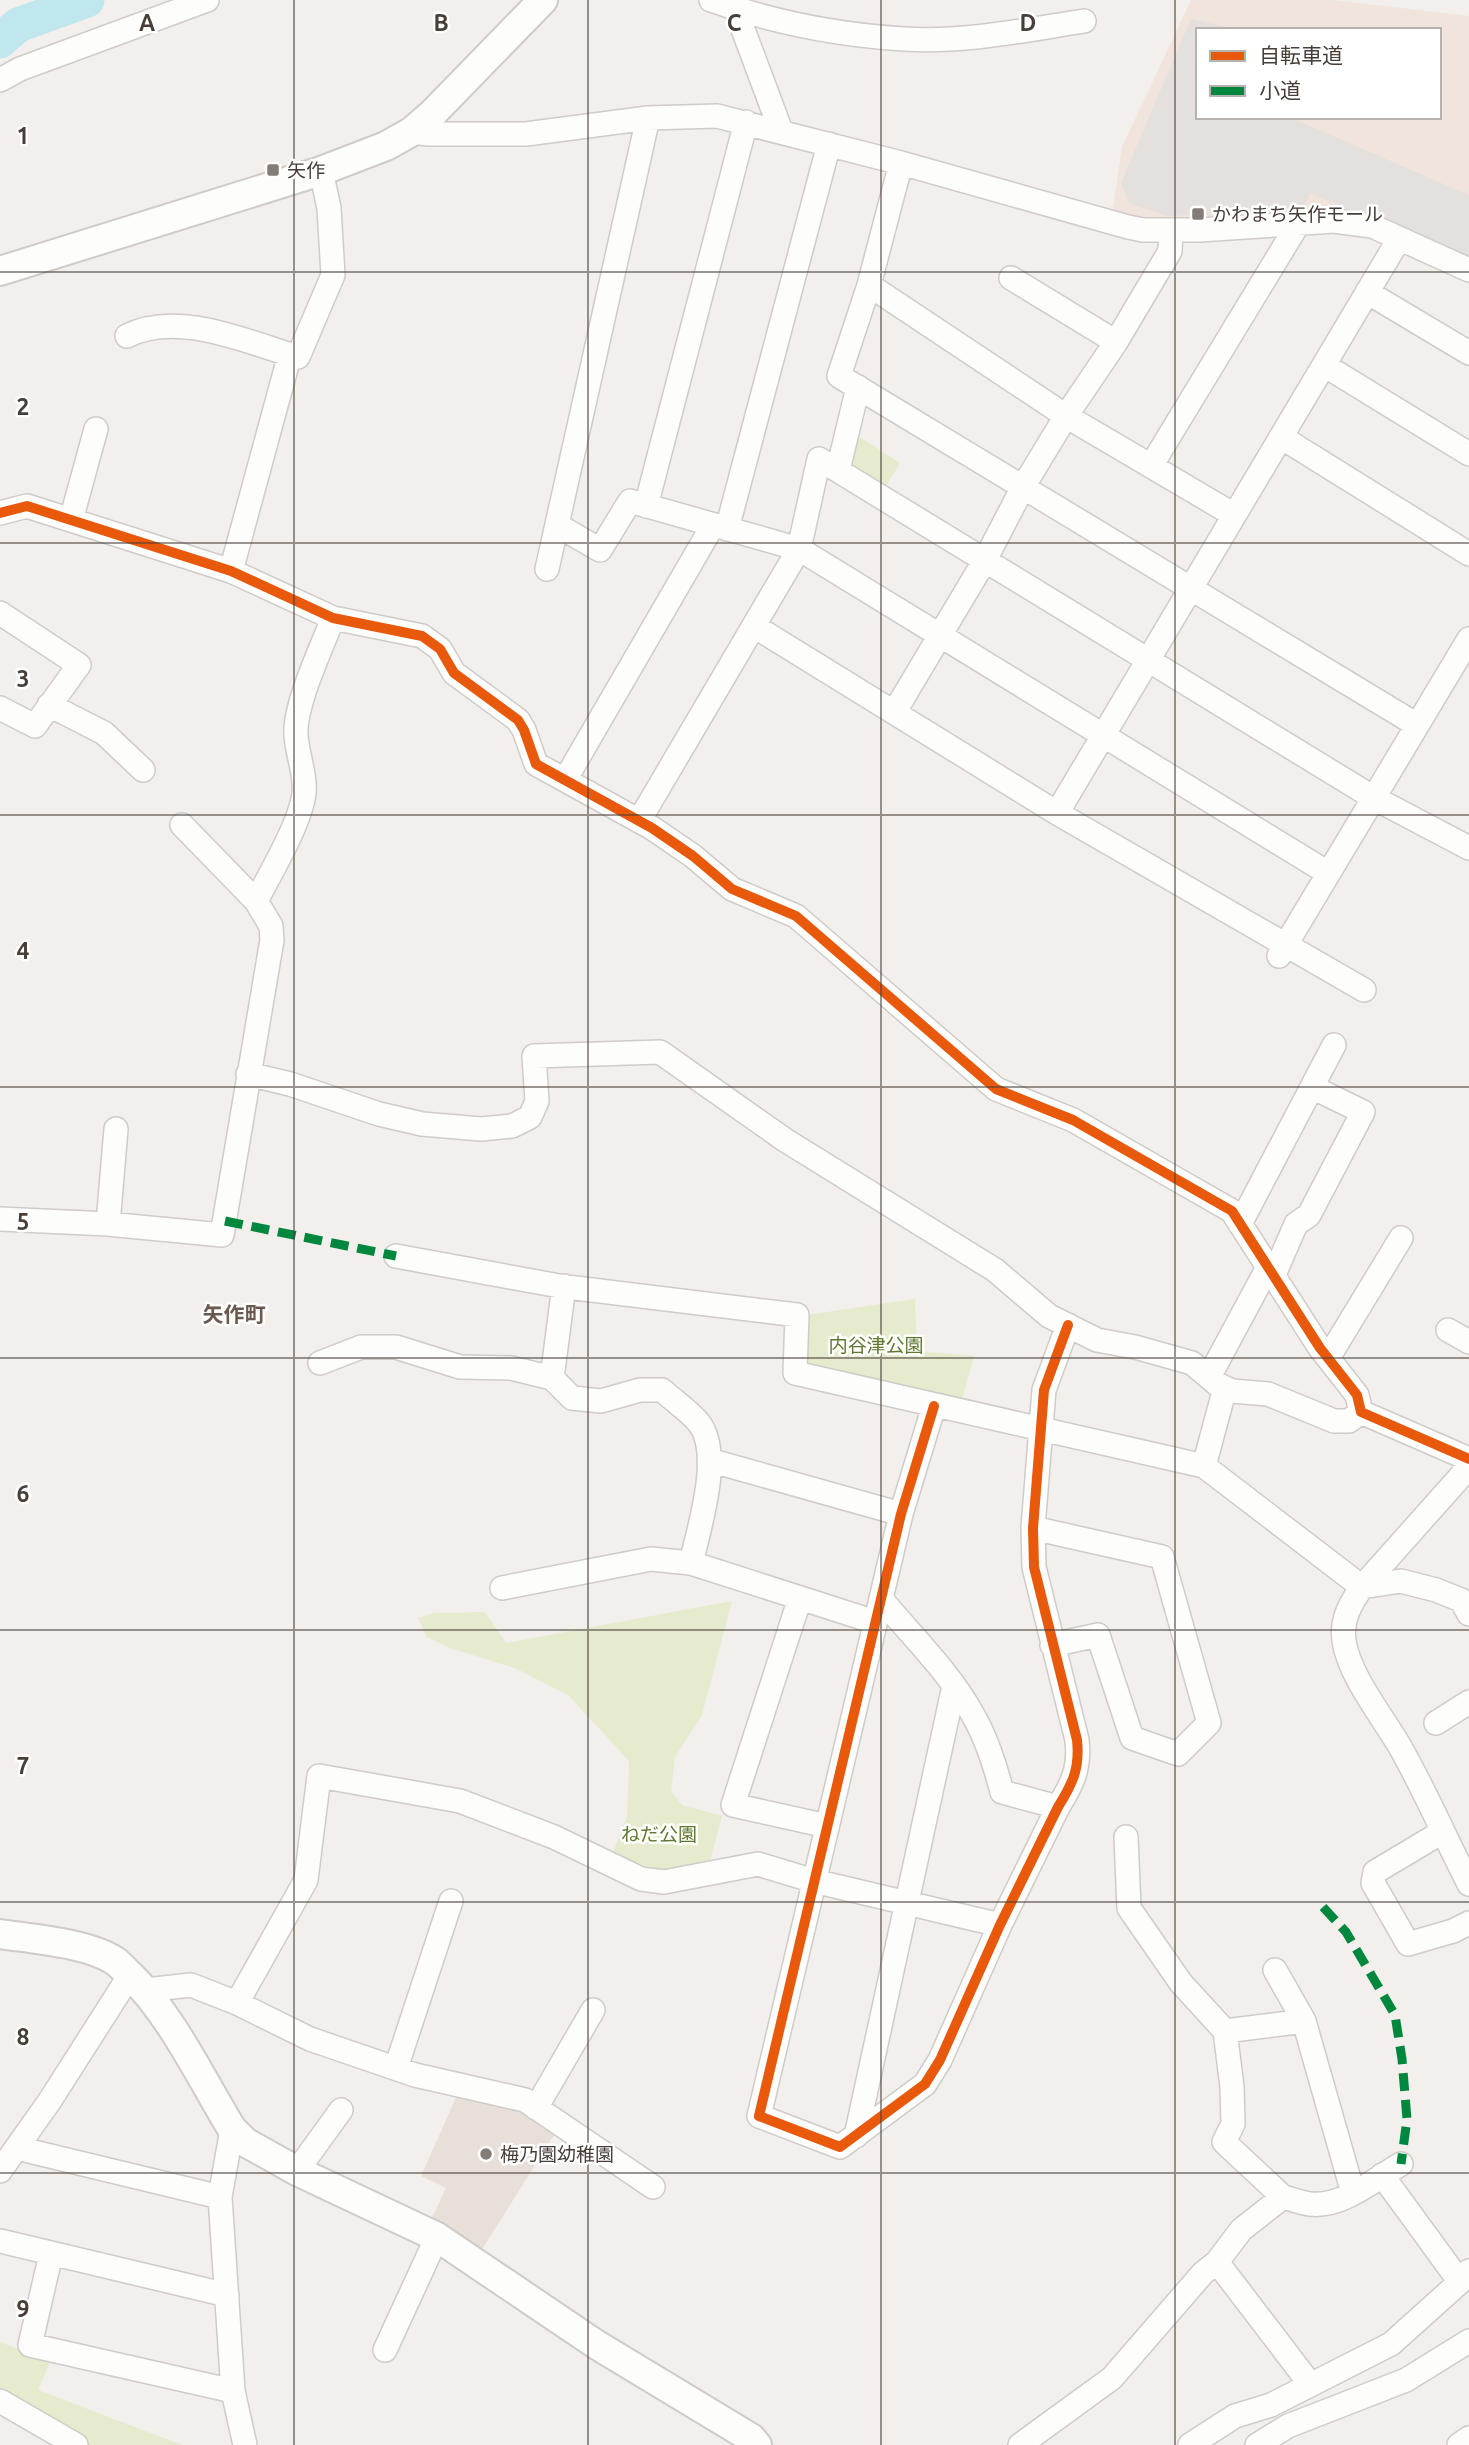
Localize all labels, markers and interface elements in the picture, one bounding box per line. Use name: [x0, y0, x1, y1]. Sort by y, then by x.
text: A: [139, 10, 155, 35]
text: B: [433, 10, 449, 35]
text: C: [727, 10, 742, 35]
text: D: [1020, 10, 1036, 35]
legend: [1196, 28, 1441, 119]
text: 自転車道: [1259, 43, 1343, 67]
text: 小道: [1259, 78, 1301, 102]
text: 1: [17, 123, 29, 148]
place label: 矢作: [287, 159, 325, 181]
marker: 矢作: [265, 162, 281, 178]
place label: かわまち矢作モール: [1212, 203, 1383, 225]
marker: かわまち矢作モール: [1190, 206, 1206, 222]
text: 2: [17, 394, 29, 419]
text: 3: [17, 666, 29, 691]
text: 4: [17, 938, 30, 963]
text: 5: [17, 1209, 29, 1234]
district label: 矢作町: [203, 1302, 266, 1326]
park label: 内谷津公園: [828, 1334, 924, 1356]
text: 6: [17, 1481, 30, 1506]
text: 7: [17, 1753, 29, 1778]
park label: ねだ公園: [621, 1823, 697, 1845]
text: 8: [17, 2024, 29, 2049]
place label: 梅乃園幼稚園: [500, 2143, 614, 2165]
marker: 梅乃園幼稚園: [478, 2146, 494, 2162]
text: 9: [17, 2296, 29, 2321]

